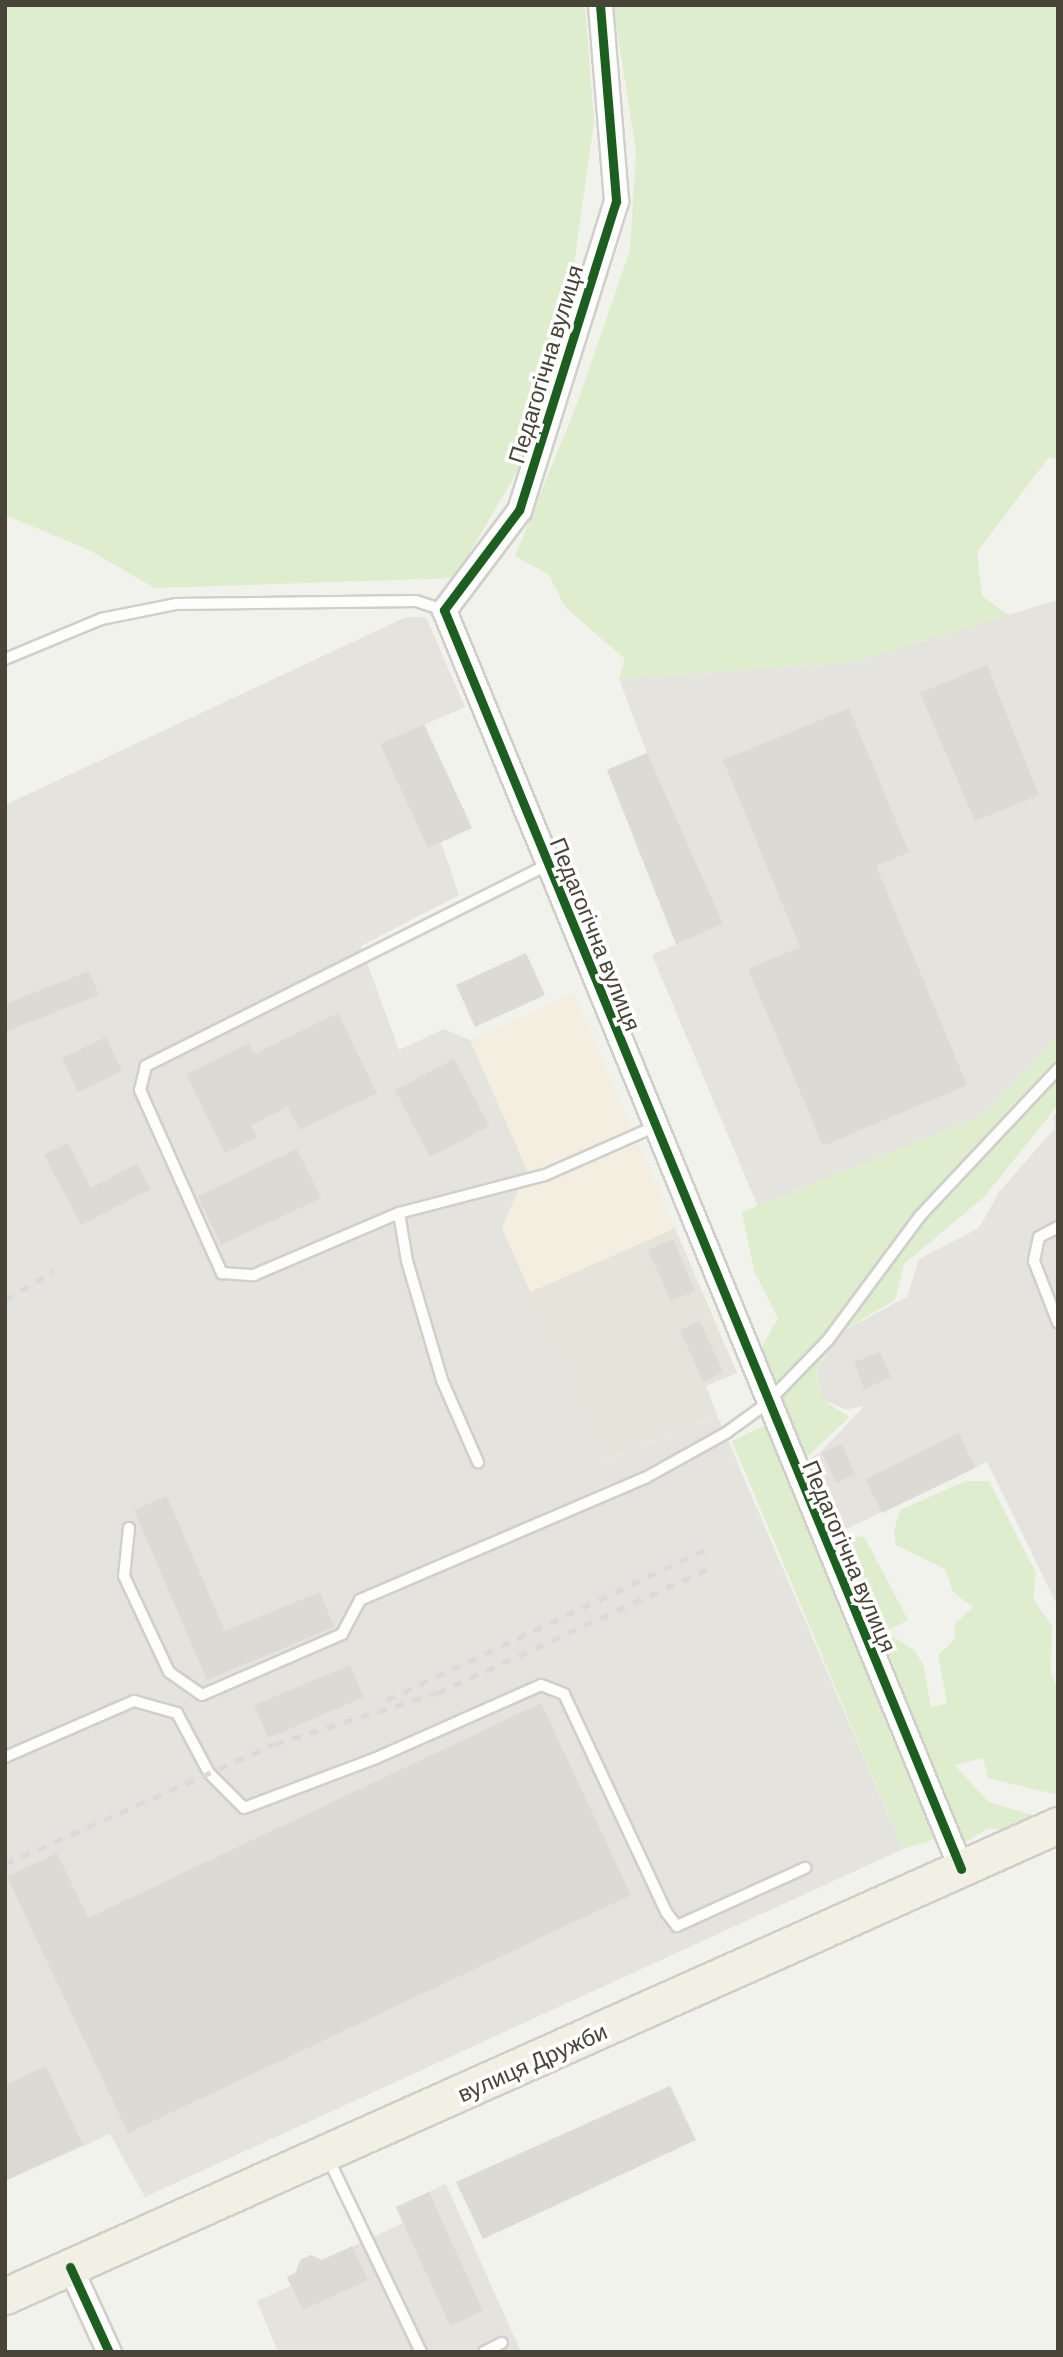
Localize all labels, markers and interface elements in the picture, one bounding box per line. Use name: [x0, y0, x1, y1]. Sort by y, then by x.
street label: Педагогічна вулиця: [502, 262, 588, 466]
street label: Педагогічна вулиця: [545, 833, 647, 1035]
street label: Педагогічна вулиця: [797, 1456, 903, 1656]
street label: вулиця Дружби: [453, 2017, 611, 2107]

